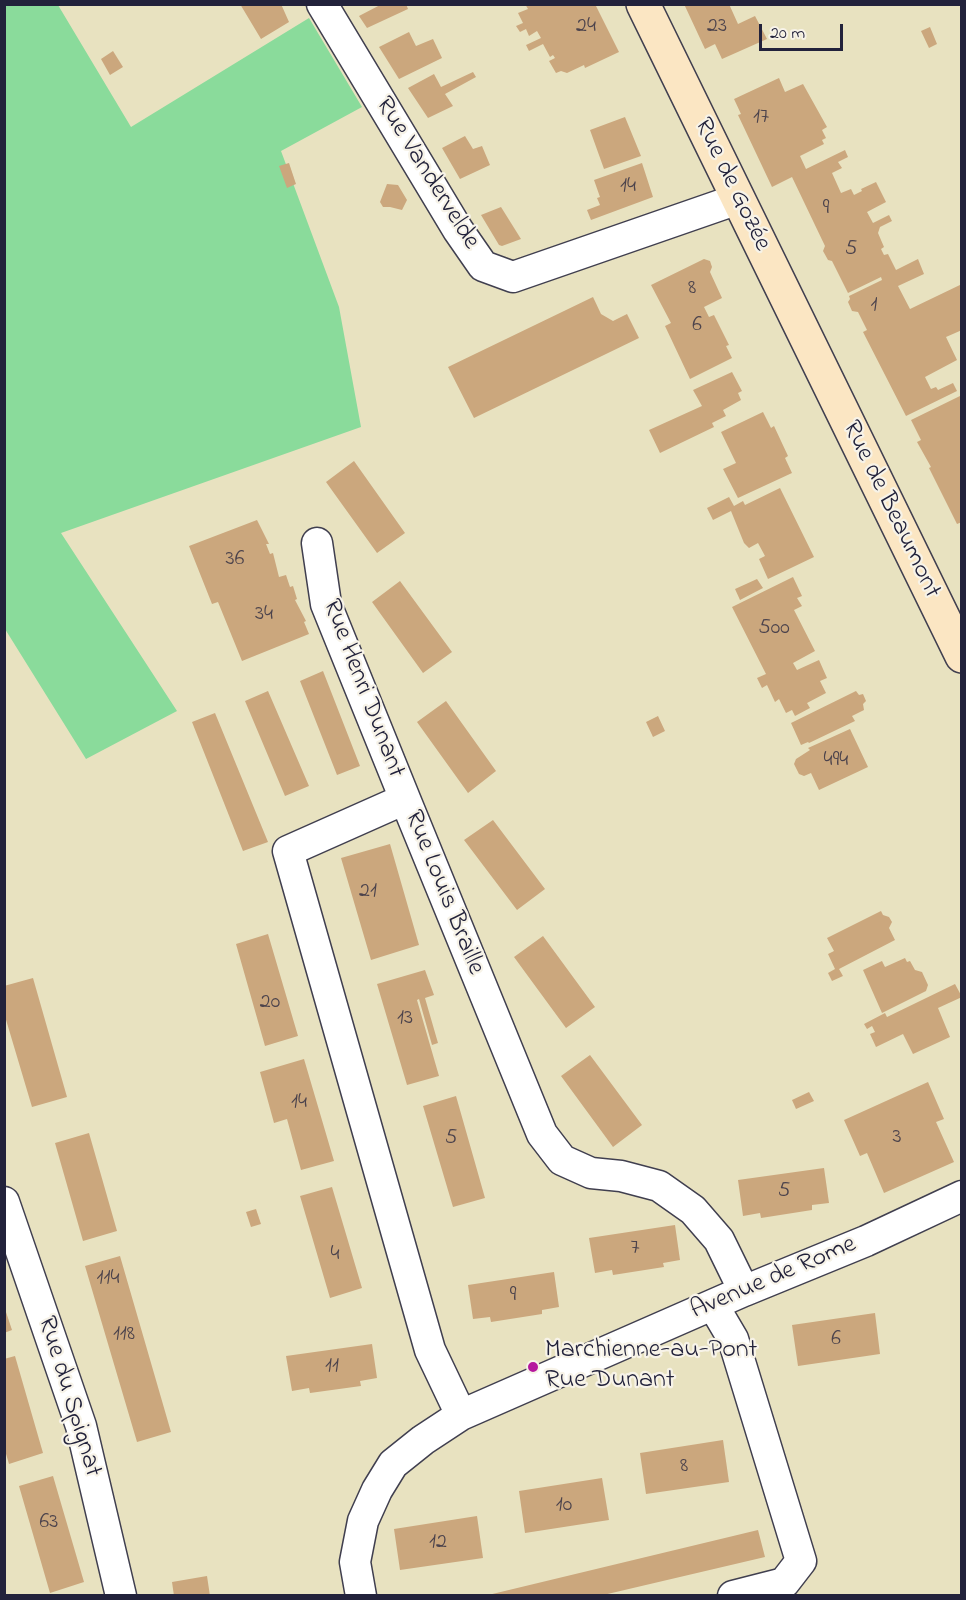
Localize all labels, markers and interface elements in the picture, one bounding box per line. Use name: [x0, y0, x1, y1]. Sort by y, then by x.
scale bar: [762, 12, 846, 50]
house number: 24: [576, 14, 596, 40]
house number: 23: [707, 14, 727, 40]
text: 20 m: [770, 21, 805, 47]
street label: Rue Vandervelde: [367, 92, 485, 256]
house number: 17: [753, 105, 769, 131]
street label: Rue de Gozée: [685, 113, 777, 257]
house number: 14: [620, 174, 636, 200]
house number: 9: [823, 196, 829, 222]
house number: 5: [845, 237, 857, 263]
house number: 8: [688, 276, 696, 302]
house number: 1: [871, 293, 877, 319]
house number: 6: [692, 313, 702, 339]
street label: Rue de Beaumont: [834, 416, 946, 604]
house number: 36: [226, 547, 244, 573]
street label: Rue Henri Dunant: [314, 595, 410, 783]
house number: 34: [255, 602, 273, 628]
house number: 500: [758, 616, 790, 642]
house number: 494: [824, 748, 848, 774]
street label: Rue Louis Braille: [396, 806, 490, 980]
house number: 21: [359, 879, 377, 905]
house number: 20: [260, 990, 280, 1016]
house number: 13: [397, 1006, 413, 1032]
house number: 14: [291, 1090, 307, 1116]
house number: 3: [892, 1125, 902, 1151]
house number: 5: [445, 1126, 457, 1152]
house number: 5: [778, 1179, 790, 1205]
street label: Avenue de Rome: [687, 1230, 861, 1328]
house number: 7: [630, 1236, 640, 1262]
house number: 4: [330, 1242, 340, 1268]
house number: 114: [96, 1266, 120, 1292]
house number: 9: [510, 1283, 516, 1309]
street label: Rue du Spignat: [29, 1313, 107, 1481]
house number: 118: [113, 1322, 135, 1348]
house number: 6: [831, 1327, 841, 1353]
place label: Marchienne-au-Pont Rue Dunant: [545, 1336, 757, 1398]
house number: 11: [325, 1354, 339, 1380]
marker: Marchienne-au-Pont Rue Dunant: [526, 1360, 540, 1374]
house number: 8: [680, 1454, 688, 1480]
house number: 10: [556, 1493, 572, 1519]
house number: 63: [40, 1510, 58, 1536]
house number: 12: [429, 1530, 447, 1556]

